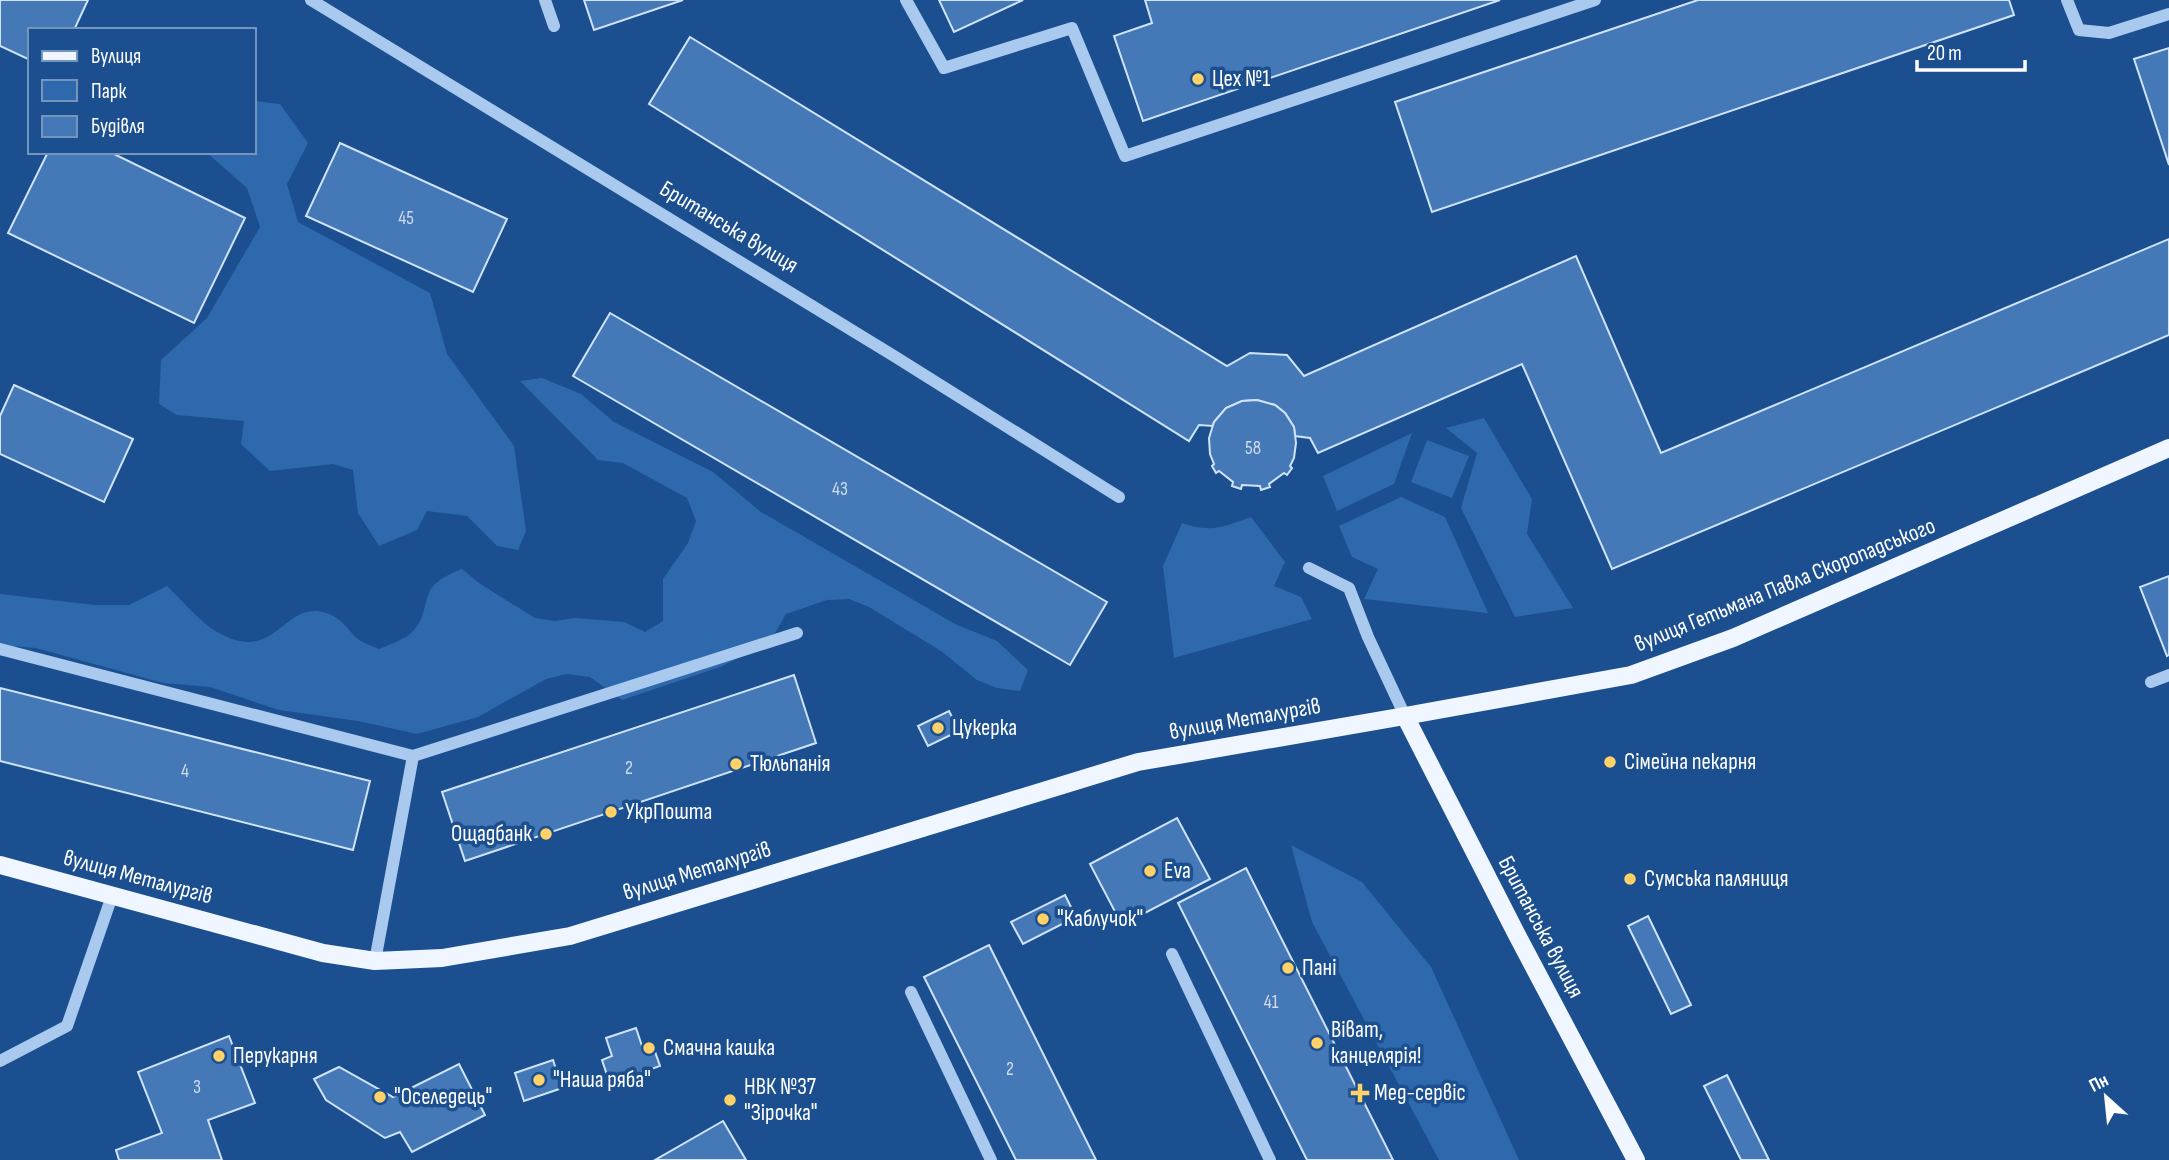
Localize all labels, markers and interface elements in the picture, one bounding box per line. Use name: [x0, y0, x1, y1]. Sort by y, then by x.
legend: [28, 28, 256, 154]
scale bar: [1917, 28, 2025, 72]
text: 20 m: [1927, 41, 1962, 66]
text: Вулиця: [91, 44, 141, 69]
place label: Цех №1: [1212, 65, 1270, 93]
marker: Цех №1: [1190, 71, 1206, 87]
text: Парк: [91, 79, 126, 104]
text: Будівля: [91, 114, 145, 139]
street label: Британська вулиця: [655, 175, 803, 279]
house number: 45: [398, 207, 414, 230]
house number: 58: [1245, 437, 1261, 460]
house number: 43: [832, 478, 848, 501]
street label: вулиця Гетьмана Павла Скоропадського: [1630, 512, 1940, 658]
street label: вулиця Металургів: [1167, 692, 1323, 746]
place label: Цукерка: [952, 714, 1017, 742]
marker: Цукерка: [930, 720, 946, 736]
place label: Сімейна пекарня: [1624, 748, 1756, 776]
place label: Тюльпанія: [750, 750, 831, 778]
marker: Сімейна пекарня: [1602, 754, 1618, 770]
marker: Тюльпанія: [728, 756, 744, 772]
house number: 2: [625, 757, 633, 780]
house number: 4: [181, 760, 189, 783]
place label: УкрПошта: [625, 798, 712, 826]
marker: УкрПошта: [603, 804, 619, 820]
place label: Ощадбанк: [451, 820, 532, 848]
marker: Ощадбанк: [538, 826, 554, 842]
street label: вулиця Металургів: [620, 835, 774, 907]
street label: вулиця Металургів: [60, 844, 216, 910]
street label: Британська вулиця: [1492, 851, 1590, 1003]
place label: Eva: [1164, 857, 1191, 885]
marker: Eva: [1142, 863, 1158, 879]
place label: Сумська паляниця: [1644, 865, 1789, 893]
marker: Сумська паляниця: [1622, 871, 1638, 887]
place label: "Каблучок": [1057, 905, 1143, 933]
marker: "Каблучок": [1035, 911, 1051, 927]
place label: Пані: [1302, 954, 1336, 982]
marker: Пані: [1280, 960, 1296, 976]
house number: 41: [1264, 991, 1279, 1014]
place label: Віват, канцелярія!: [1331, 1016, 1421, 1070]
place label: Смачна кашка: [663, 1034, 775, 1062]
marker: Віват, канцелярія!: [1309, 1035, 1325, 1051]
marker: Смачна кашка: [641, 1040, 657, 1056]
place label: Перукарня: [233, 1042, 318, 1070]
marker: Перукарня: [211, 1048, 227, 1064]
house number: 2: [1006, 1058, 1014, 1081]
north arrow: [2071, 1062, 2141, 1132]
place label: "Наша ряба": [553, 1066, 651, 1094]
text: Пн: [2086, 1069, 2112, 1098]
marker: "Наша ряба": [531, 1072, 547, 1088]
place label: НВК №37 "Зірочка": [744, 1073, 818, 1127]
house number: 3: [193, 1076, 201, 1099]
place label: Мед-сервіс: [1374, 1079, 1466, 1107]
place label: "Оселедець": [394, 1083, 492, 1111]
marker: Мед-сервіс: [1352, 1085, 1368, 1101]
marker: "Оселедець": [372, 1089, 388, 1105]
marker: НВК №37 "Зірочка": [722, 1092, 738, 1108]

